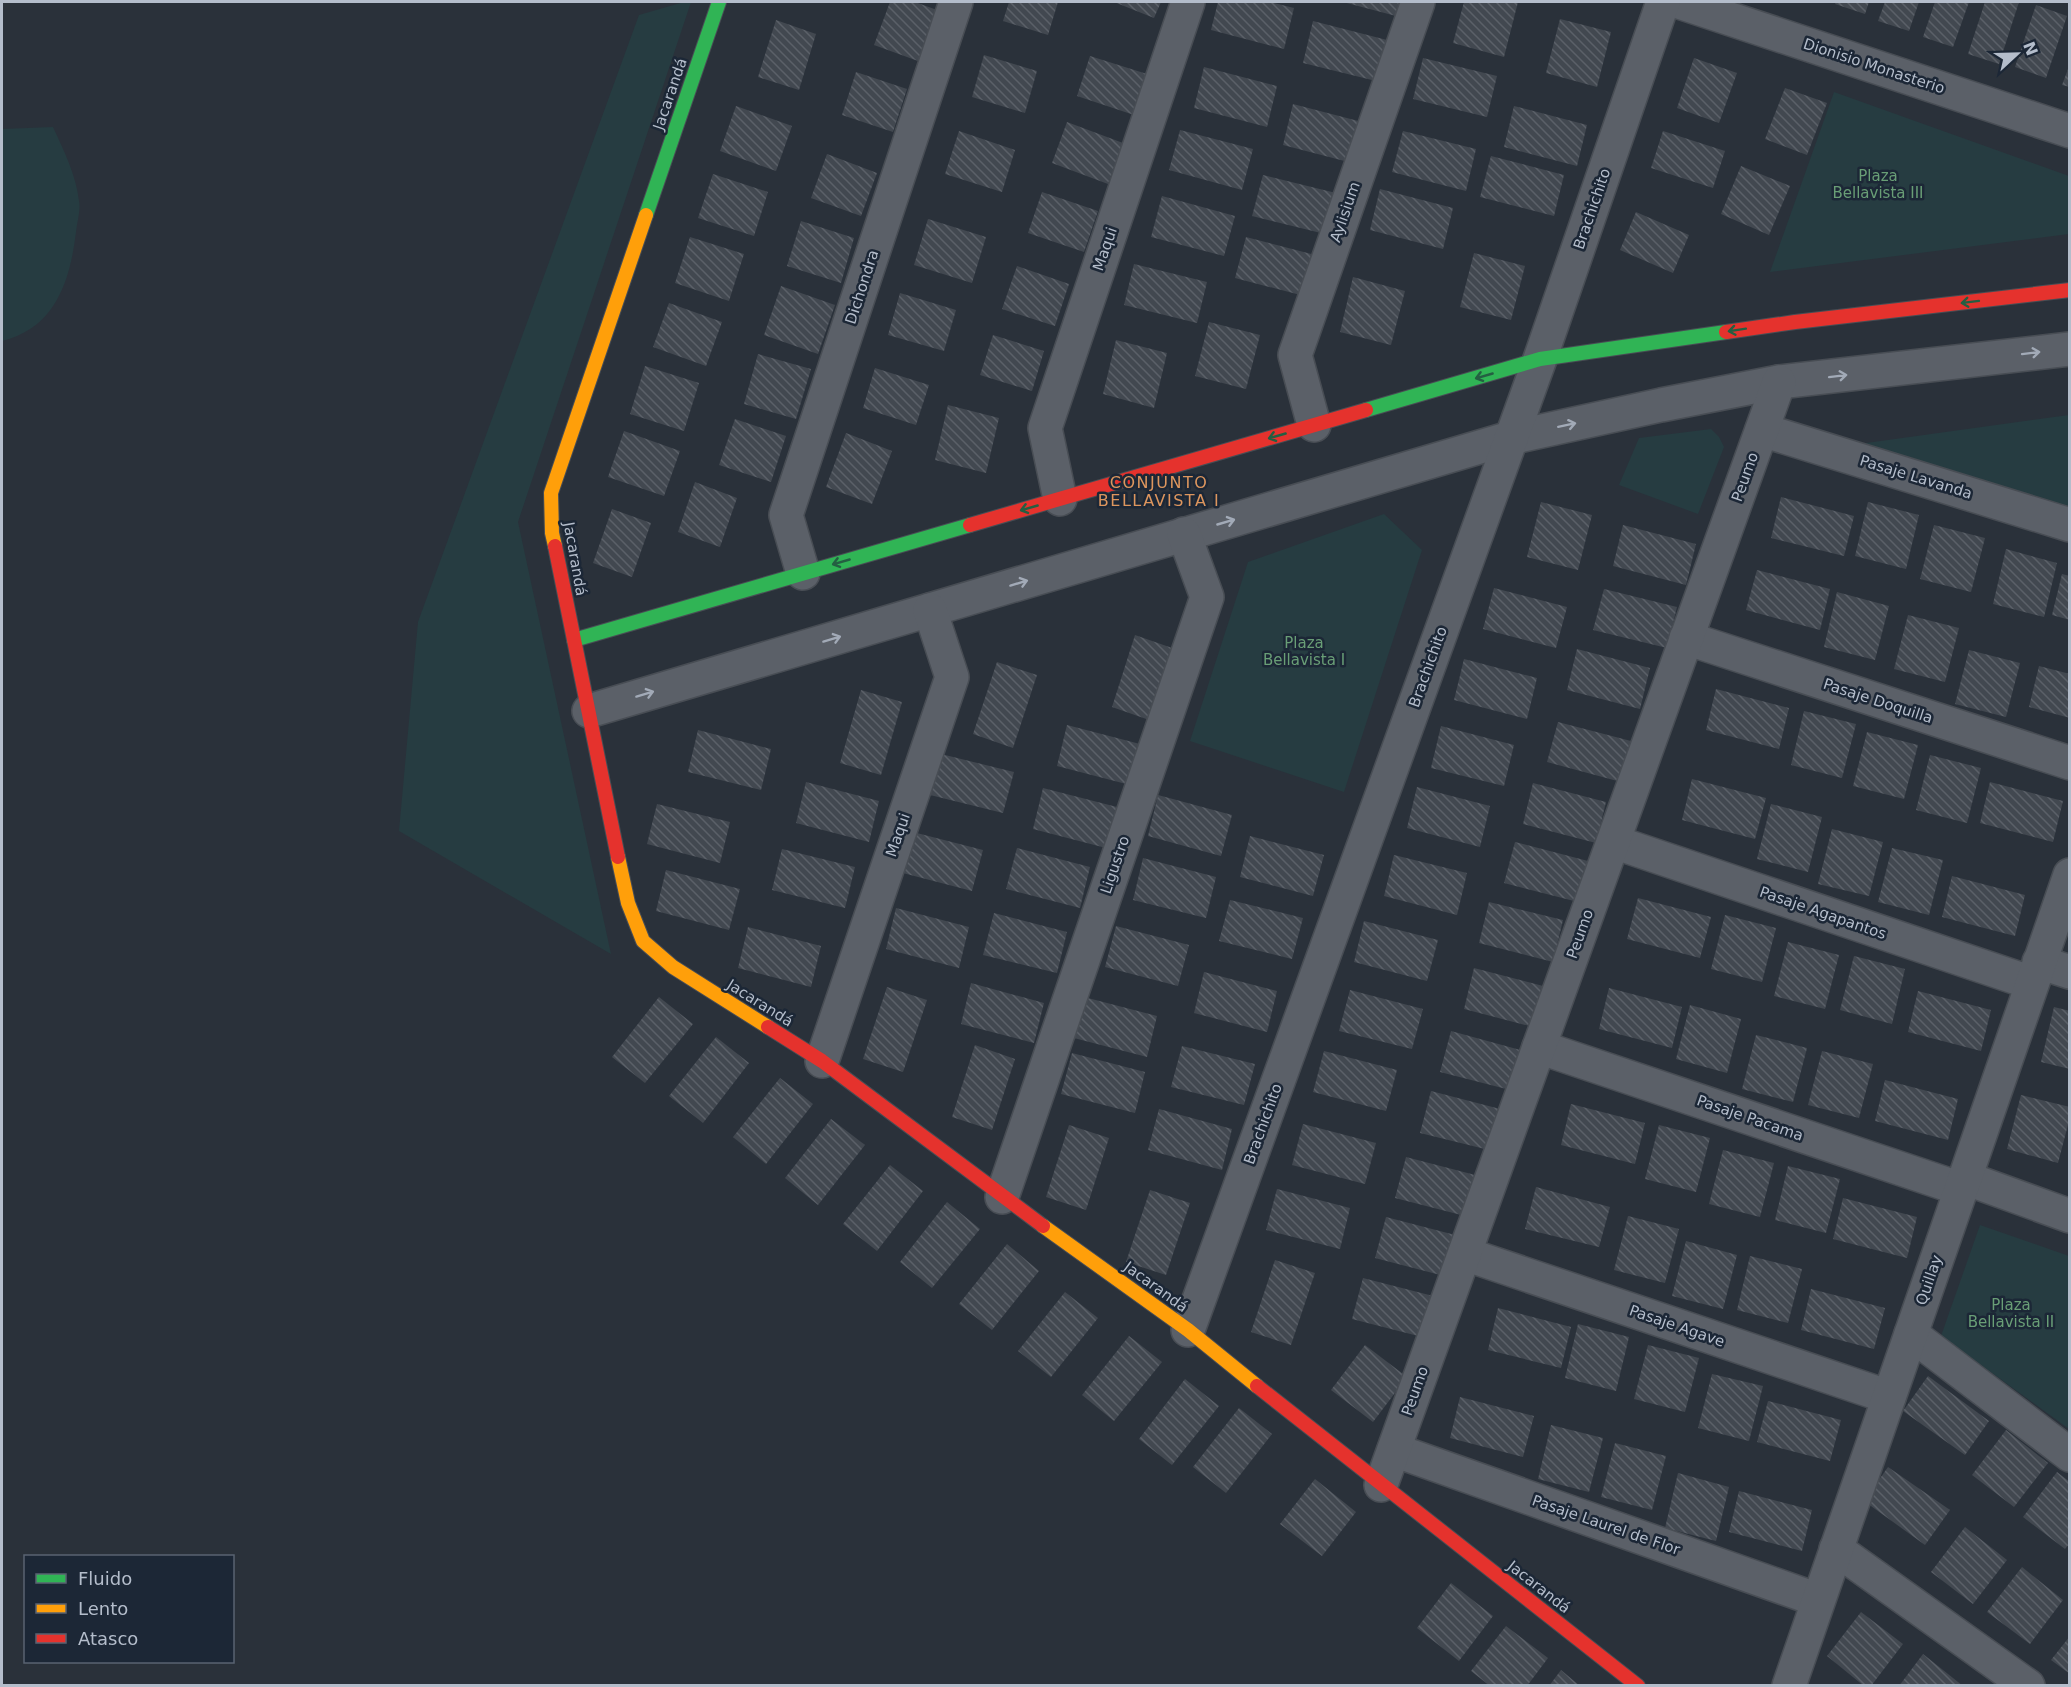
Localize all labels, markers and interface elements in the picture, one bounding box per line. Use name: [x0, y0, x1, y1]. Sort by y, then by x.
north arrow: [1987, 24, 2047, 84]
street label: Dionisio Monasterio: [1801, 35, 1947, 97]
text: N: [2019, 39, 2042, 58]
street label: Jacarandá: [649, 56, 691, 133]
street label: Brachichito: [1570, 166, 1614, 252]
park label: Plaza Bellavista III: [1832, 167, 1924, 202]
street label: Aylisium: [1326, 179, 1364, 245]
street label: Maqui: [1089, 225, 1121, 273]
street label: Dichondra: [842, 248, 882, 326]
one-way arrow: [1960, 296, 1980, 307]
one-way arrow: [1728, 325, 1747, 336]
one-way arrow: [2021, 347, 2041, 358]
one-way arrow: [1827, 370, 1847, 381]
one-way arrow: [1475, 371, 1494, 382]
one-way arrow: [1558, 419, 1577, 431]
one-way arrow: [1267, 431, 1286, 442]
street label: Peumo: [1728, 450, 1762, 504]
street label: Pasaje Lavanda: [1858, 451, 1974, 503]
district label: CONJUNTO BELLAVISTA I: [1098, 473, 1220, 510]
one-way arrow: [1020, 503, 1039, 514]
one-way arrow: [1216, 516, 1235, 527]
street label: Jacarandá: [559, 520, 590, 597]
one-way arrow: [832, 557, 851, 568]
one-way arrow: [1009, 577, 1028, 588]
street label: Brachichito: [1405, 624, 1451, 710]
one-way arrow: [822, 633, 841, 644]
park label: Plaza Bellavista I: [1263, 634, 1345, 669]
street label: Pasaje Doquilla: [1821, 675, 1935, 727]
one-way arrow: [635, 688, 654, 699]
street label: Maqui: [882, 811, 914, 859]
street label: Ligustro: [1097, 834, 1133, 896]
street label: Pasaje Agapantos: [1757, 883, 1889, 943]
street label: Peumo: [1563, 907, 1597, 961]
street label: Jacarandá: [723, 975, 796, 1030]
street label: Brachichito: [1240, 1081, 1286, 1167]
street label: Pasaje Pacama: [1694, 1091, 1806, 1145]
street label: Quillay: [1912, 1252, 1946, 1307]
street label: Jacarandá: [1120, 1257, 1191, 1316]
park label: Plaza Bellavista II: [1968, 1296, 2054, 1331]
street label: Pasaje Agave: [1627, 1301, 1727, 1351]
street label: Peumo: [1398, 1364, 1432, 1418]
street label: Pasaje Laurel de Flor: [1530, 1491, 1683, 1559]
legend: [24, 1555, 234, 1663]
street label: Jacarandá: [1503, 1556, 1574, 1617]
text: Fluido: [78, 1568, 132, 1589]
text: Lento: [78, 1598, 128, 1619]
text: Atasco: [78, 1628, 138, 1649]

